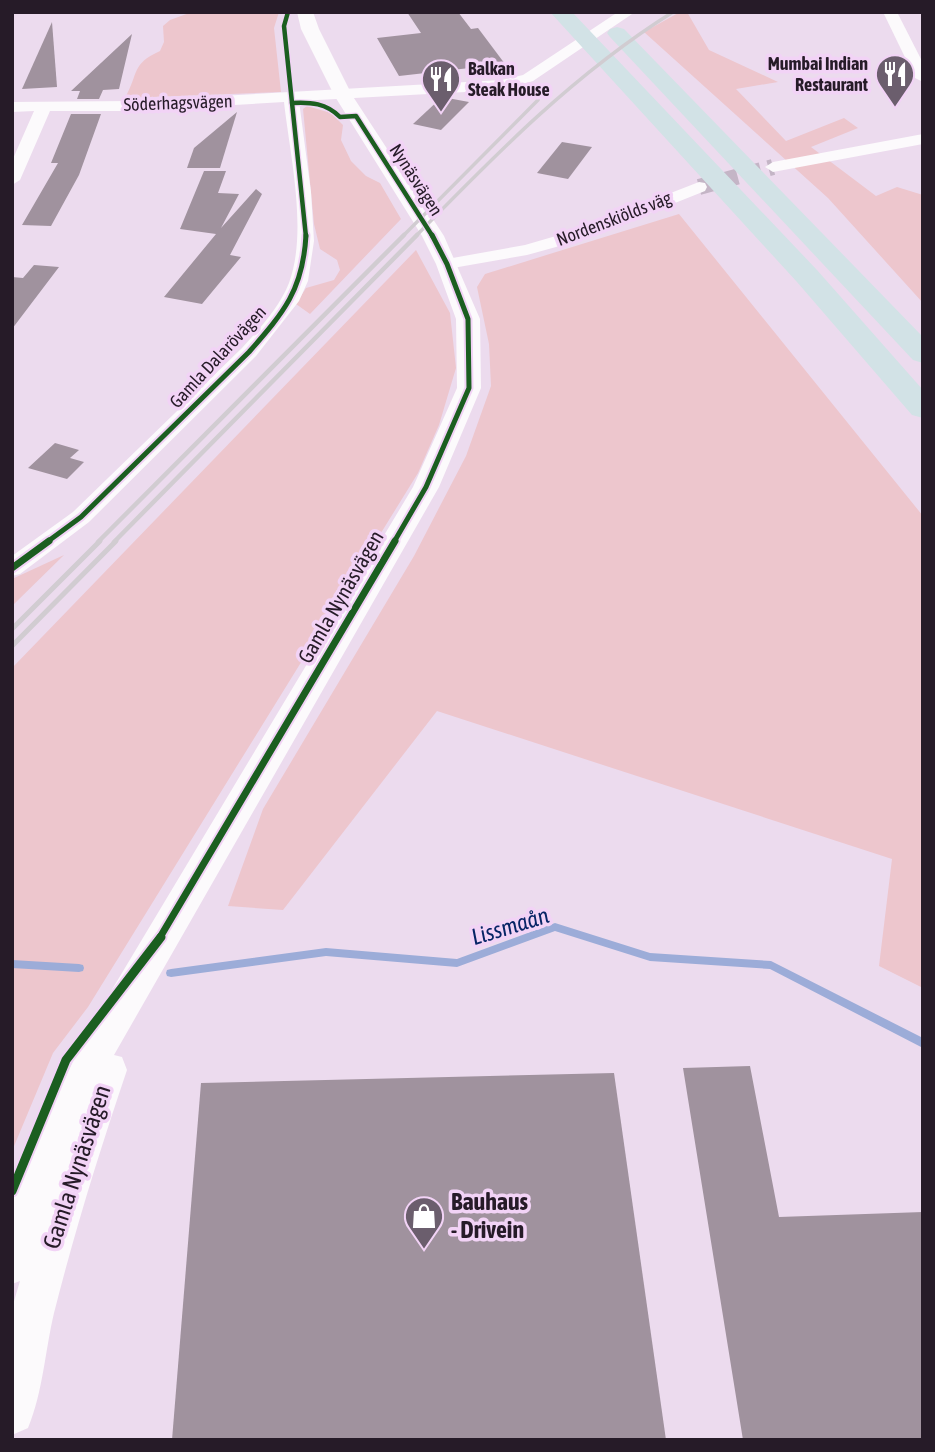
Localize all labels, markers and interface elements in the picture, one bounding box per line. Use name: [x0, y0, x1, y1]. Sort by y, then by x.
place label: Mumbai Indian Restaurant: [768, 53, 869, 95]
restaurant icon: Mumbai Indian Restaurant: [874, 53, 916, 108]
restaurant icon: Balkan Steak House: [420, 58, 462, 113]
place label: Balkan Steak House: [468, 58, 550, 100]
street label: Söderhagsvägen: [123, 90, 233, 115]
street label: Nynäsvägen: [385, 140, 447, 220]
street label: Nordenskiölds väg: [553, 187, 675, 250]
street label: Gamla Dalarövägen: [165, 301, 270, 412]
street label: Gamla Nynäsvägen: [292, 526, 388, 667]
water label: Lissmaån: [468, 902, 552, 950]
street label: Gamla Nynäsvägen: [37, 1082, 116, 1252]
place label: Bauhaus - Drivein: [451, 1188, 529, 1243]
shop icon: Bauhaus - Drivein: [403, 1195, 445, 1250]

